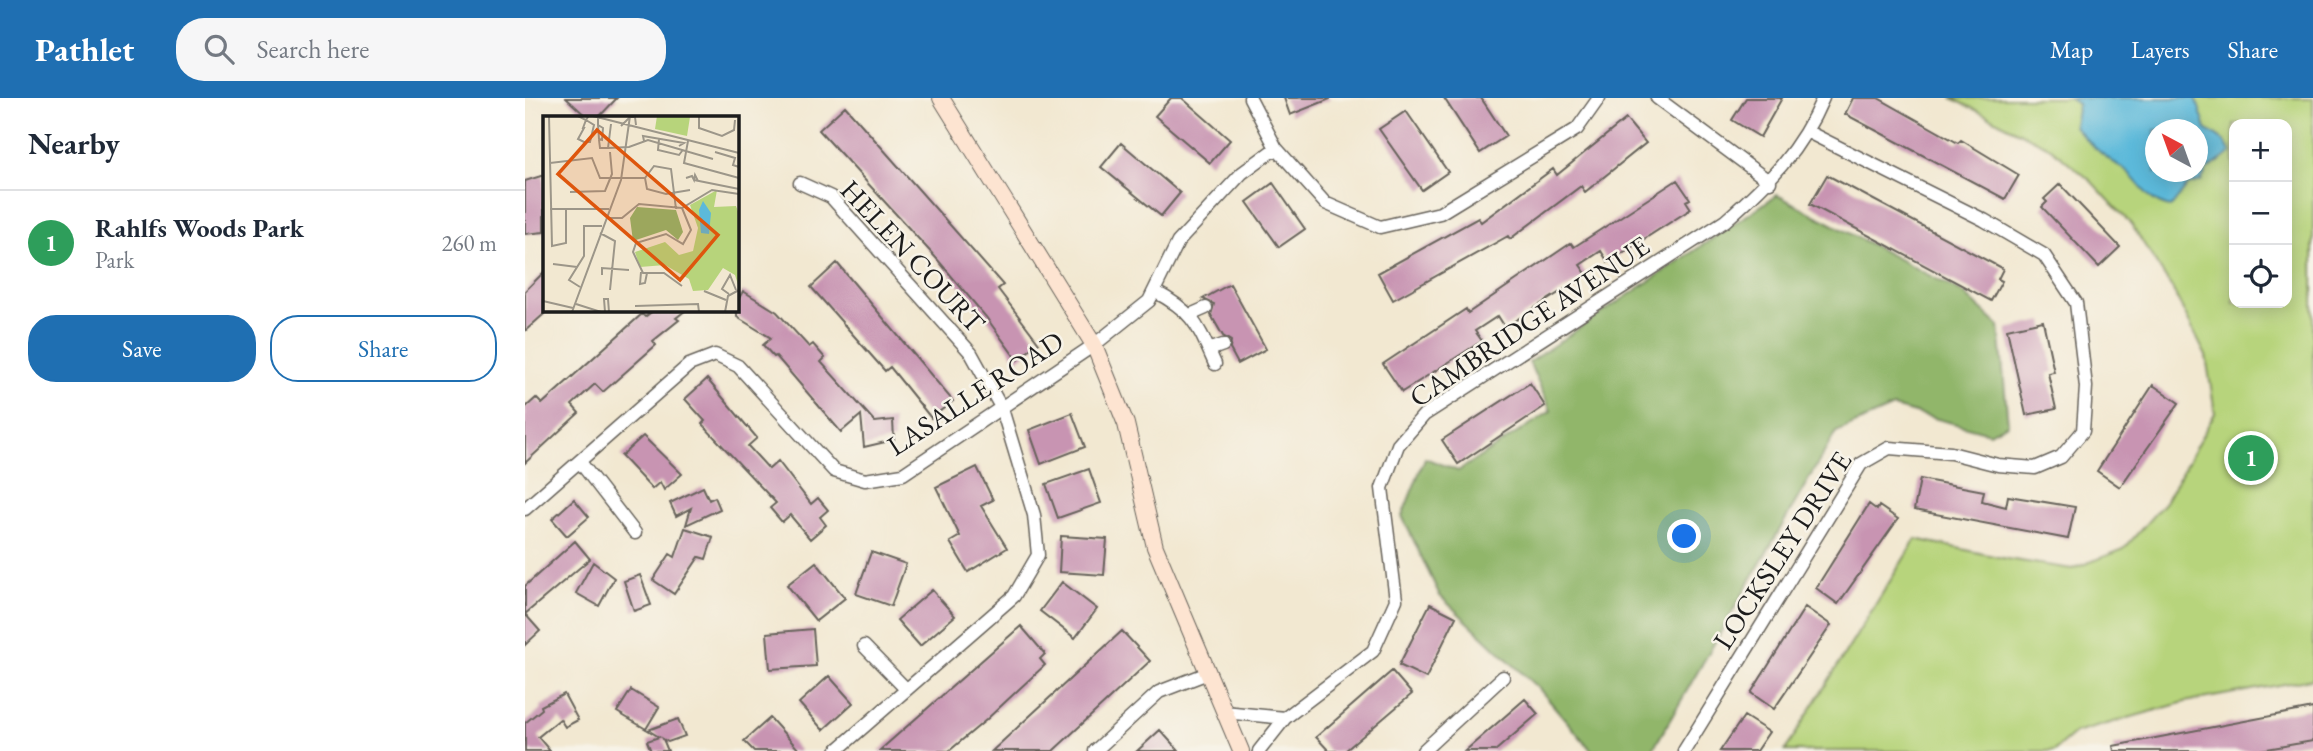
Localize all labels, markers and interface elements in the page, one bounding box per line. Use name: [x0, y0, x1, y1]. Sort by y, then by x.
search box: [176, 18, 666, 81]
text: Pathlet: [35, 28, 134, 71]
icon: search: [200, 30, 238, 68]
text: Search here: [256, 32, 369, 66]
text: Map: [2050, 34, 2093, 65]
text: Layers: [2131, 34, 2190, 65]
text: Share: [2228, 34, 2278, 65]
inset map: [543, 116, 739, 312]
north arrow: [2145, 119, 2208, 182]
map controls: [2229, 119, 2292, 308]
button: +: [2229, 119, 2292, 182]
text: Nearby: [28, 124, 120, 163]
street label: HELEN COURT: [833, 172, 993, 340]
button: −: [2229, 182, 2292, 245]
text: Rahlfs Woods Park: [95, 211, 304, 245]
street label: CAMBRIDGE AVENUE: [1402, 227, 1656, 415]
text: 1: [45, 228, 57, 258]
text: 260 m: [441, 228, 497, 258]
text: Park: [95, 245, 134, 275]
button: locate: [2229, 245, 2292, 308]
button: Save: [28, 315, 256, 382]
button: Share: [270, 315, 497, 382]
street label: LASALLE ROAD: [880, 323, 1070, 463]
pin: 1: [2228, 432, 2274, 484]
street label: LOCKSLEY DRIVE: [1705, 444, 1860, 656]
your location: [1667, 519, 1701, 553]

